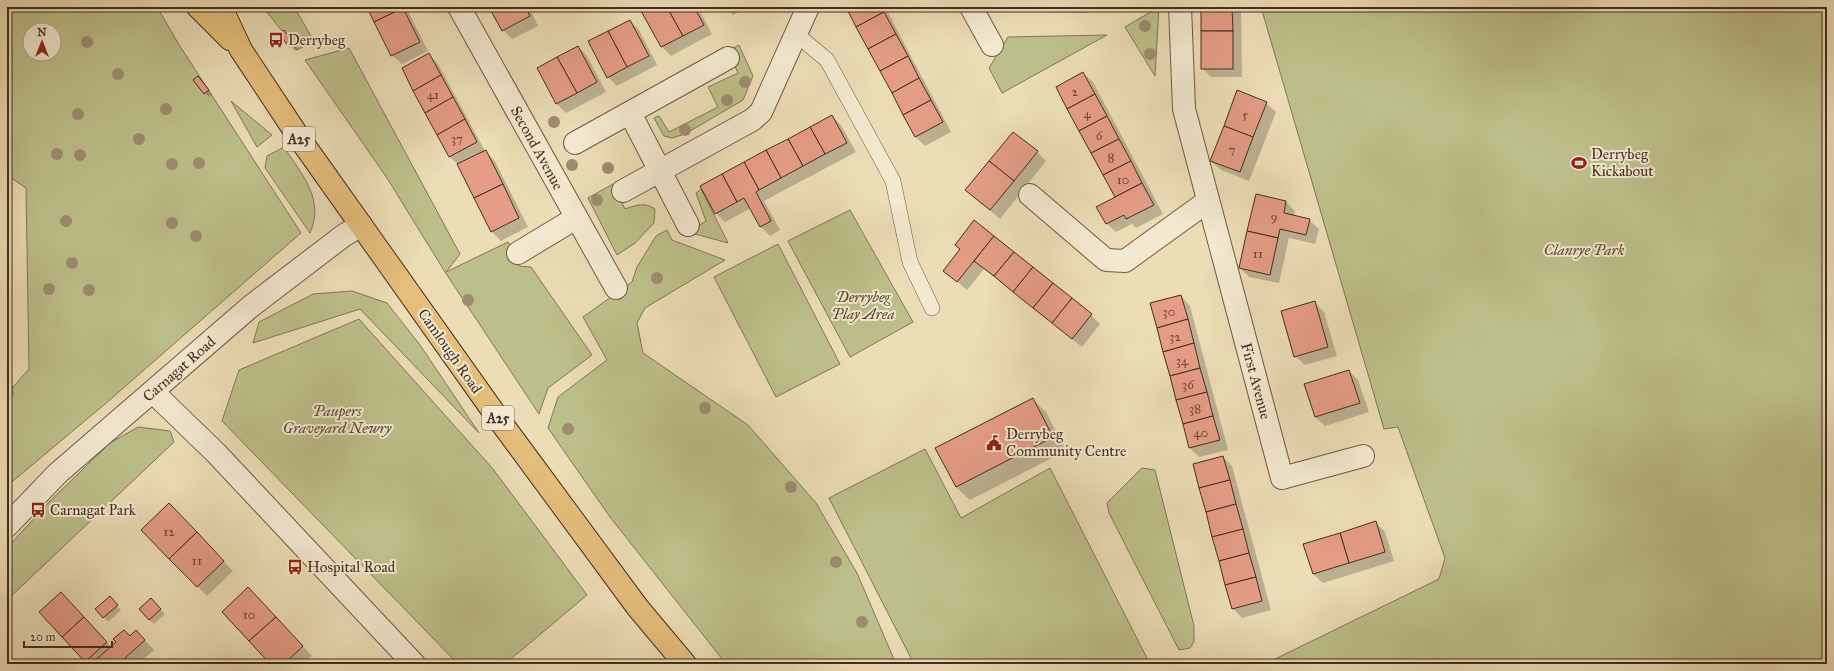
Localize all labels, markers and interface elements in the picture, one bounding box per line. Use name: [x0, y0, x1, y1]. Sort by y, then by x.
north arrow: [22, 22, 62, 62]
text: N: [37, 26, 47, 39]
bus stop icon: Derrybeg: [267, 31, 285, 49]
place label: Derrybeg: [288, 31, 346, 49]
house number: 2: [1072, 84, 1079, 100]
house number: 41: [427, 87, 439, 103]
street label: Second Avenue: [507, 103, 567, 193]
house number: 4: [1083, 106, 1091, 122]
house number: 5: [1242, 107, 1248, 123]
road number: A25: [283, 127, 315, 151]
house number: 6: [1096, 128, 1103, 144]
house number: 37: [451, 131, 463, 147]
house number: 7: [1229, 142, 1236, 158]
place label: Derrybeg Kickabout: [1591, 145, 1654, 180]
house number: 8: [1108, 150, 1115, 166]
sports icon: Derrybeg Kickabout: [1570, 154, 1588, 172]
house number: 10: [1117, 172, 1129, 188]
house number: 9: [1271, 209, 1278, 225]
park label: Clanrye Park: [1544, 241, 1625, 259]
house number: 11: [1253, 246, 1263, 262]
park label: Derrybeg Play Area: [831, 288, 895, 323]
house number: 30: [1163, 304, 1175, 320]
street label: Camlough Road: [414, 305, 486, 397]
house number: 32: [1169, 329, 1181, 345]
street label: Carnagat Road: [139, 332, 219, 405]
street label: First Avenue: [1237, 341, 1275, 421]
house number: 34: [1176, 353, 1189, 369]
house number: 36: [1182, 377, 1194, 393]
house number: 38: [1189, 401, 1201, 417]
park label: Paupers Graveyard Newry: [283, 402, 393, 437]
road number: A25: [482, 406, 514, 430]
place label: Derrybeg Community Centre: [1006, 425, 1126, 460]
house number: 40: [1194, 425, 1208, 441]
public building icon: Derrybeg Community Centre: [985, 434, 1003, 452]
bus stop icon: Carnagat Park: [29, 501, 47, 519]
place label: Carnagat Park: [50, 501, 136, 519]
house number: 12: [163, 524, 175, 540]
house number: 11: [192, 553, 202, 569]
bus stop icon: Hospital Road: [286, 558, 304, 576]
place label: Hospital Road: [307, 558, 396, 576]
house number: 10: [243, 607, 255, 623]
scale bar: [24, 623, 112, 649]
text: 20 m: [30, 630, 56, 644]

